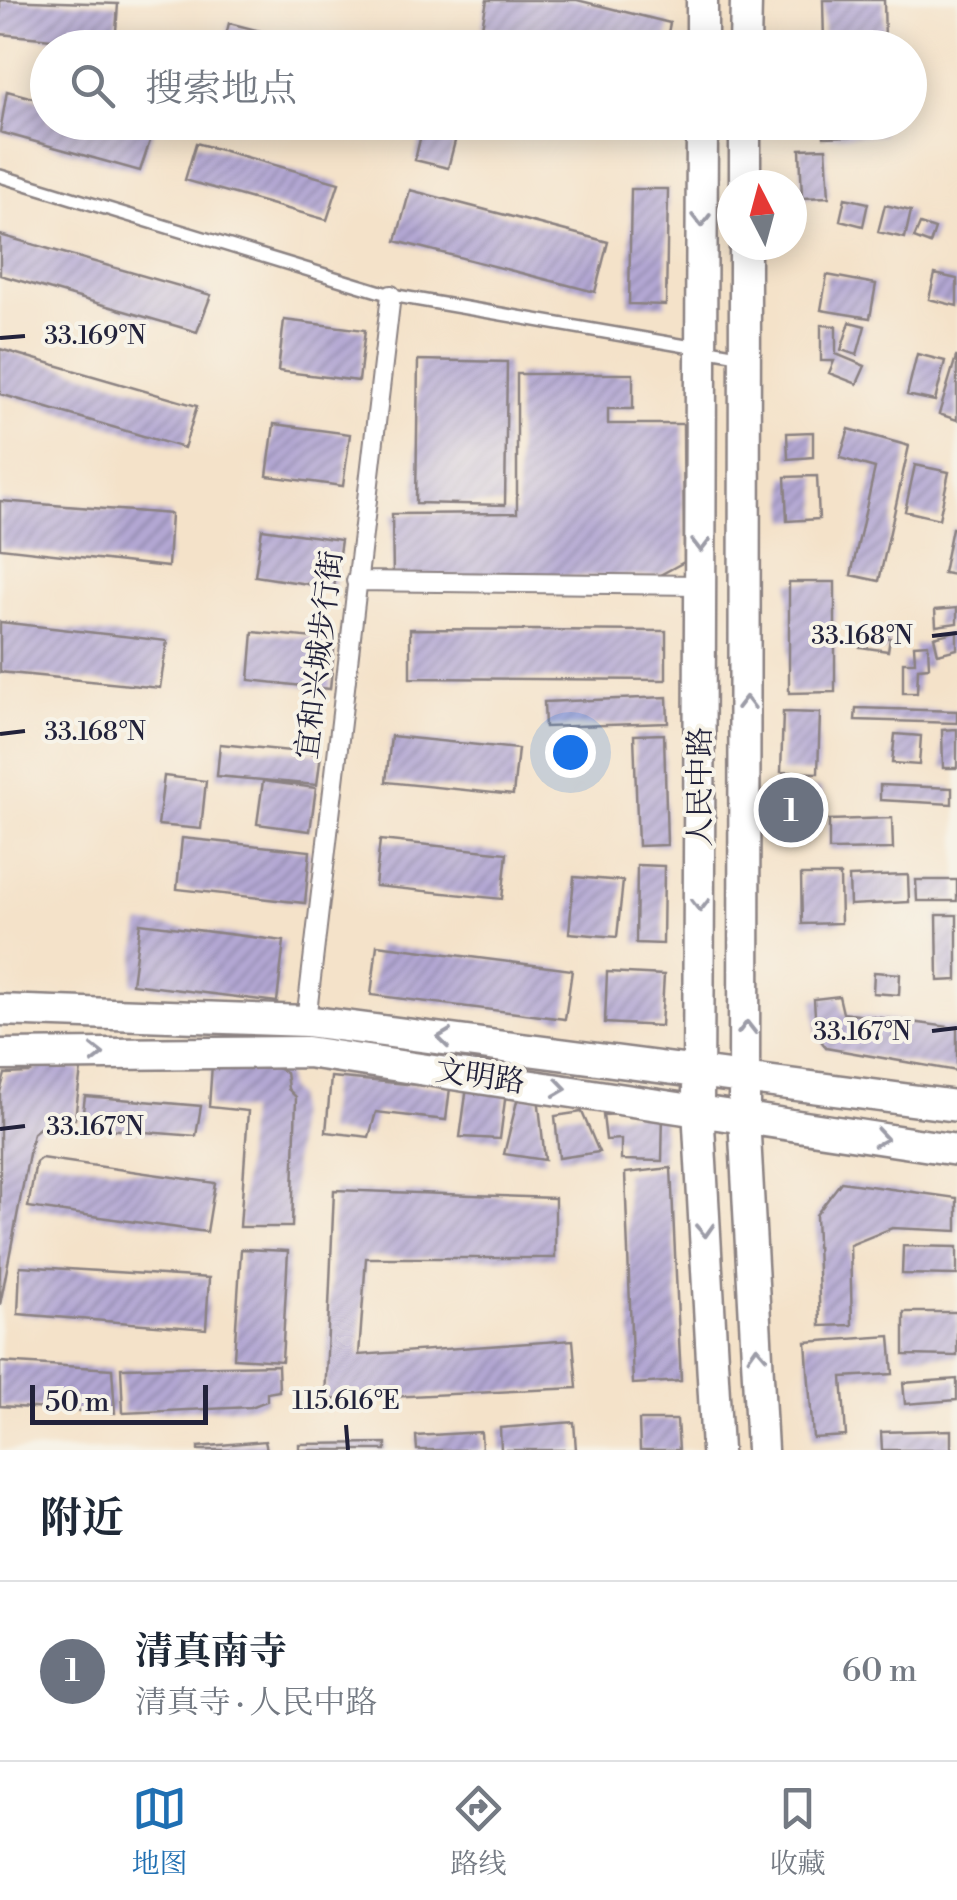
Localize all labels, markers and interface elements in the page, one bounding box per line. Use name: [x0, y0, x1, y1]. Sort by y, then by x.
search box: [30, 30, 927, 140]
icon: search: [65, 58, 120, 113]
text: 搜索地点: [145, 66, 297, 113]
north arrow: [717, 170, 807, 260]
one-way arrow: [690, 212, 712, 228]
text: 33.169°N: [44, 321, 146, 352]
one-way arrow: [690, 538, 712, 553]
street label: 宜和兴城步行街: [288, 548, 352, 762]
text: 33.168°N: [811, 621, 913, 652]
one-way arrow: [735, 695, 757, 710]
text: 33.168°N: [44, 717, 146, 748]
your location: [545, 727, 596, 778]
street label: 人民中路: [682, 727, 720, 847]
pin: 1: [758, 772, 824, 848]
one-way arrow: [690, 897, 711, 913]
text: 33.167°N: [813, 1017, 911, 1048]
one-way arrow: [736, 1020, 758, 1036]
one-way arrow: [436, 1028, 452, 1049]
one-way arrow: [90, 1043, 106, 1065]
street label: 文明路: [433, 1052, 527, 1102]
one-way arrow: [552, 1077, 568, 1098]
text: 33.167°N: [46, 1112, 144, 1143]
one-way arrow: [873, 1127, 889, 1148]
one-way arrow: [694, 1222, 715, 1238]
one-way arrow: [747, 1344, 768, 1360]
scale bar: [30, 1380, 208, 1424]
text: 50 m: [45, 1385, 109, 1420]
text: 115.616°E: [292, 1386, 400, 1417]
text: 附近: [40, 1493, 124, 1546]
text: 清真南寺: [135, 1629, 287, 1676]
text: 1: [65, 1651, 80, 1691]
text: 60 m: [842, 1651, 917, 1691]
text: 清真寺 · 人民中路: [135, 1683, 378, 1723]
tab: 地图: [131, 1781, 188, 1882]
tab: 路线: [450, 1781, 507, 1882]
tab: 收藏: [769, 1781, 826, 1882]

